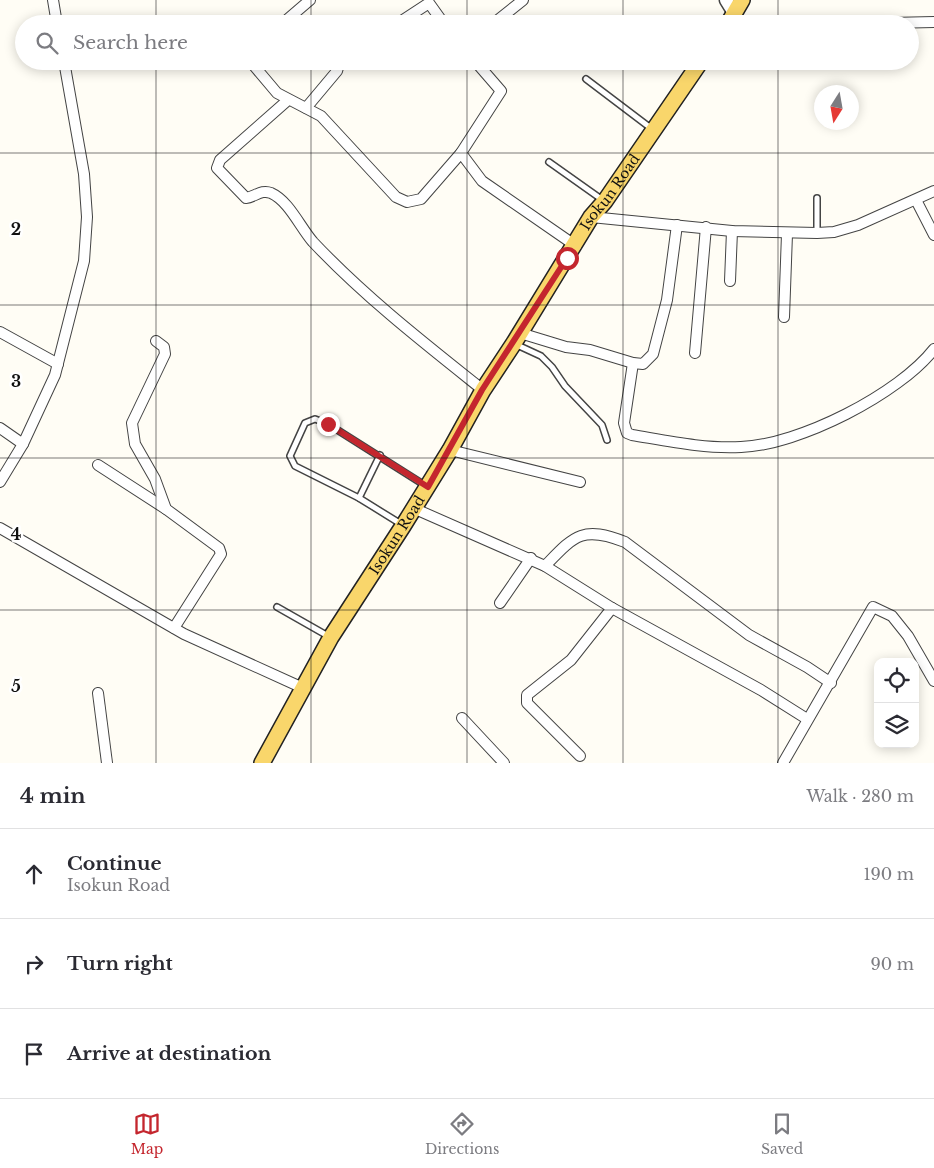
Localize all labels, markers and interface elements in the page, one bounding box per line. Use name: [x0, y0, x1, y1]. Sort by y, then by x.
search box: [15, 15, 919, 70]
icon: search: [33, 29, 61, 57]
text: Search here: [73, 31, 188, 54]
north arrow: [814, 85, 859, 130]
street label: Isokun Road: [576, 150, 644, 234]
text: 2: [11, 219, 21, 239]
route start: [556, 247, 579, 270]
text: 3: [11, 371, 21, 391]
route end: [317, 413, 340, 436]
street label: Isokun Road: [365, 492, 429, 578]
text: 4: [11, 524, 21, 544]
map controls: [874, 658, 919, 748]
button: locate: [874, 658, 919, 703]
text: 5: [11, 676, 21, 696]
button: layers: [874, 703, 919, 748]
text: 4 min: [20, 783, 86, 809]
text: Walk · 280 m: [806, 786, 914, 806]
text: Continue: [67, 852, 162, 875]
icon: ahead: [20, 860, 48, 888]
text: 190 m: [863, 864, 914, 884]
text: Isokun Road: [67, 875, 170, 895]
icon: right: [20, 950, 48, 978]
text: Turn right: [67, 952, 173, 975]
text: 90 m: [871, 954, 914, 974]
icon: arrive: [20, 1040, 48, 1068]
text: Arrive at destination: [67, 1042, 271, 1065]
tab: Map: [131, 1110, 163, 1158]
tab: Directions: [425, 1110, 499, 1158]
tab: Saved: [761, 1110, 803, 1158]

